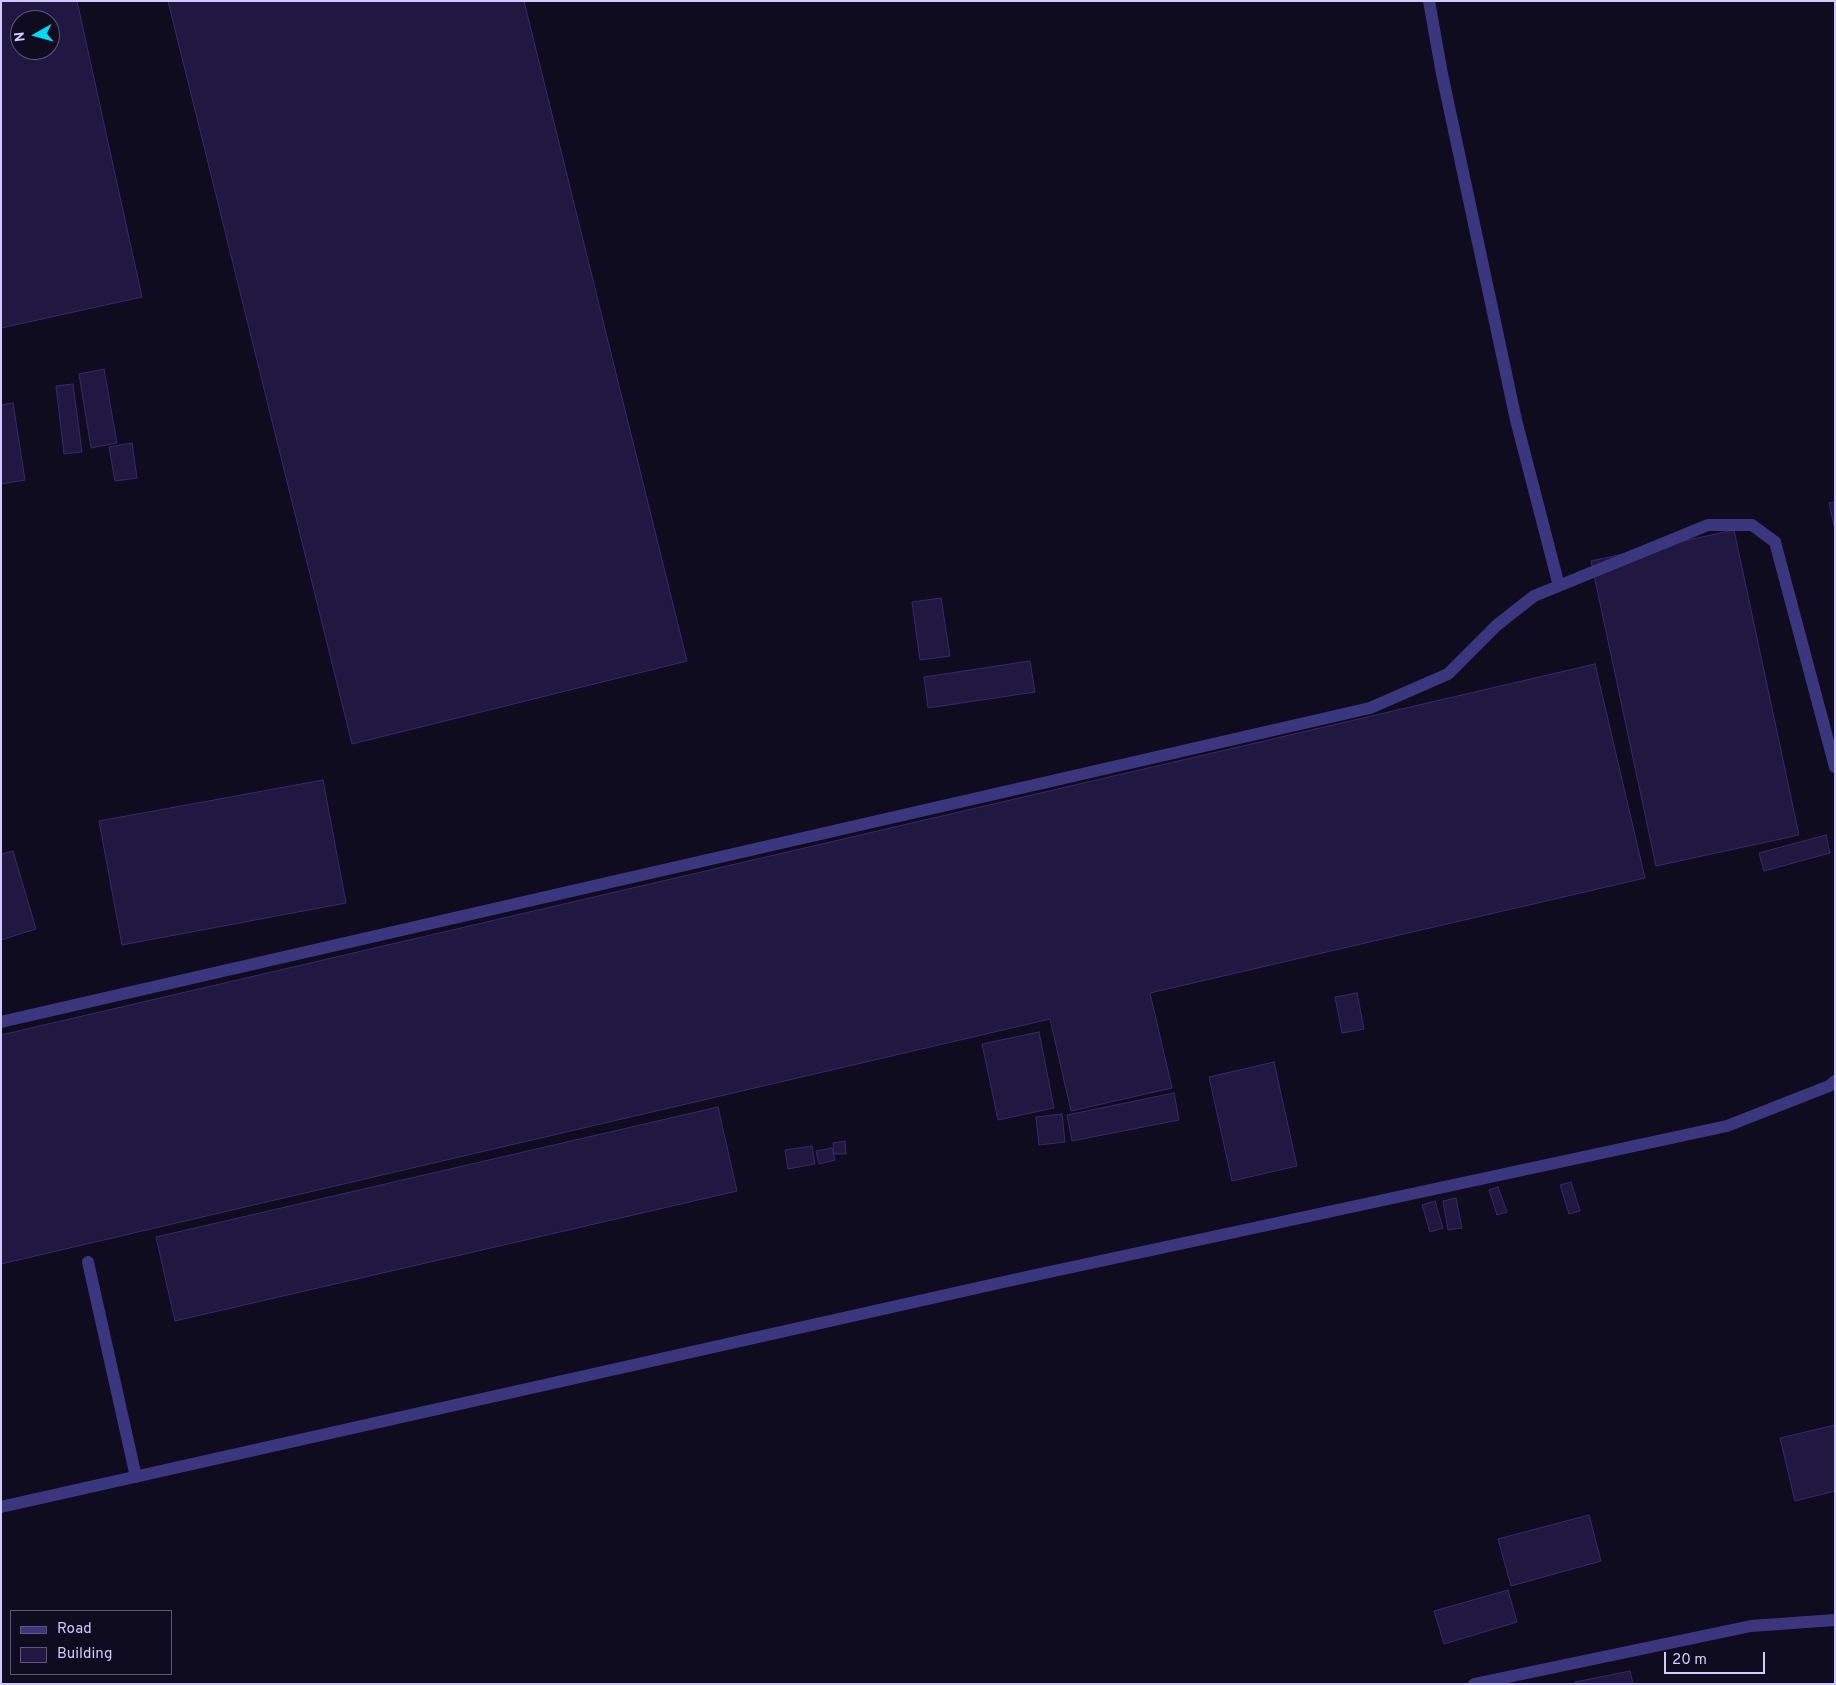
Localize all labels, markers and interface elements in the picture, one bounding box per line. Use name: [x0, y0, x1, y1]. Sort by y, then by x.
north arrow: [10, 10, 60, 60]
text: N: [12, 31, 30, 43]
legend: [10, 1610, 172, 1675]
text: Road: [57, 1620, 92, 1639]
scale bar: [1666, 1642, 1767, 1674]
text: Building: [57, 1645, 112, 1664]
text: 20 m: [1672, 1651, 1707, 1670]

